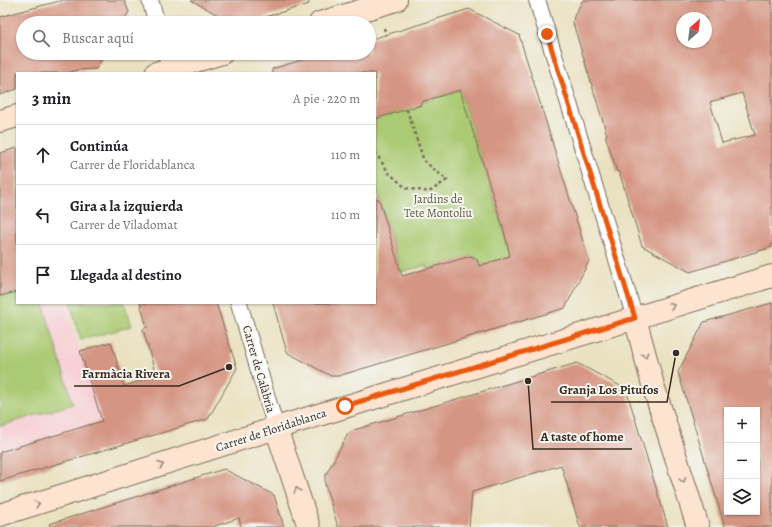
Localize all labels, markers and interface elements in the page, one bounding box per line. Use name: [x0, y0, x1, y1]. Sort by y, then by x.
north arrow: [676, 12, 712, 48]
search box: [16, 16, 376, 60]
route end: [538, 25, 556, 43]
icon: search: [30, 27, 52, 49]
text: Buscar aquí: [62, 28, 134, 48]
text: 3 min: [32, 87, 71, 110]
text: A pie · 220 m: [293, 90, 360, 107]
text: Continúa: [70, 136, 128, 156]
icon: ahead: [32, 144, 54, 166]
text: 110 m: [331, 146, 360, 163]
text: Carrer de Floridablanca: [70, 156, 195, 173]
park label: Jardins de Tete Montoliu: [404, 191, 473, 221]
text: Gira a la izquierda: [70, 196, 183, 216]
icon: left: [32, 204, 54, 226]
text: 110 m: [331, 206, 360, 223]
text: Carrer de Viladomat: [70, 216, 178, 233]
icon: arrive: [32, 264, 54, 286]
text: Llegada al destino: [70, 265, 182, 285]
one-way arrow: [669, 303, 676, 311]
street label: Carrer de Calàbria: [239, 324, 279, 415]
one-way arrow: [640, 352, 649, 359]
callout: Farmàcia Rivera: [74, 361, 179, 386]
text: Farmàcia Rivera: [82, 365, 171, 382]
callout: Granja Los Pitufos: [551, 377, 667, 402]
text: Granja Los Pitufos: [559, 381, 659, 398]
route start: [336, 397, 354, 415]
street label: Carrer de Floridablanca: [214, 404, 329, 455]
map controls: [724, 407, 760, 515]
button: +: [724, 407, 760, 443]
callout: A taste of home: [533, 424, 632, 449]
text: A taste of home: [540, 428, 623, 445]
button: −: [724, 443, 760, 479]
one-way arrow: [157, 461, 164, 469]
one-way arrow: [678, 476, 687, 483]
button: layers: [724, 479, 760, 515]
one-way arrow: [293, 486, 302, 493]
one-way arrow: [34, 500, 41, 509]

